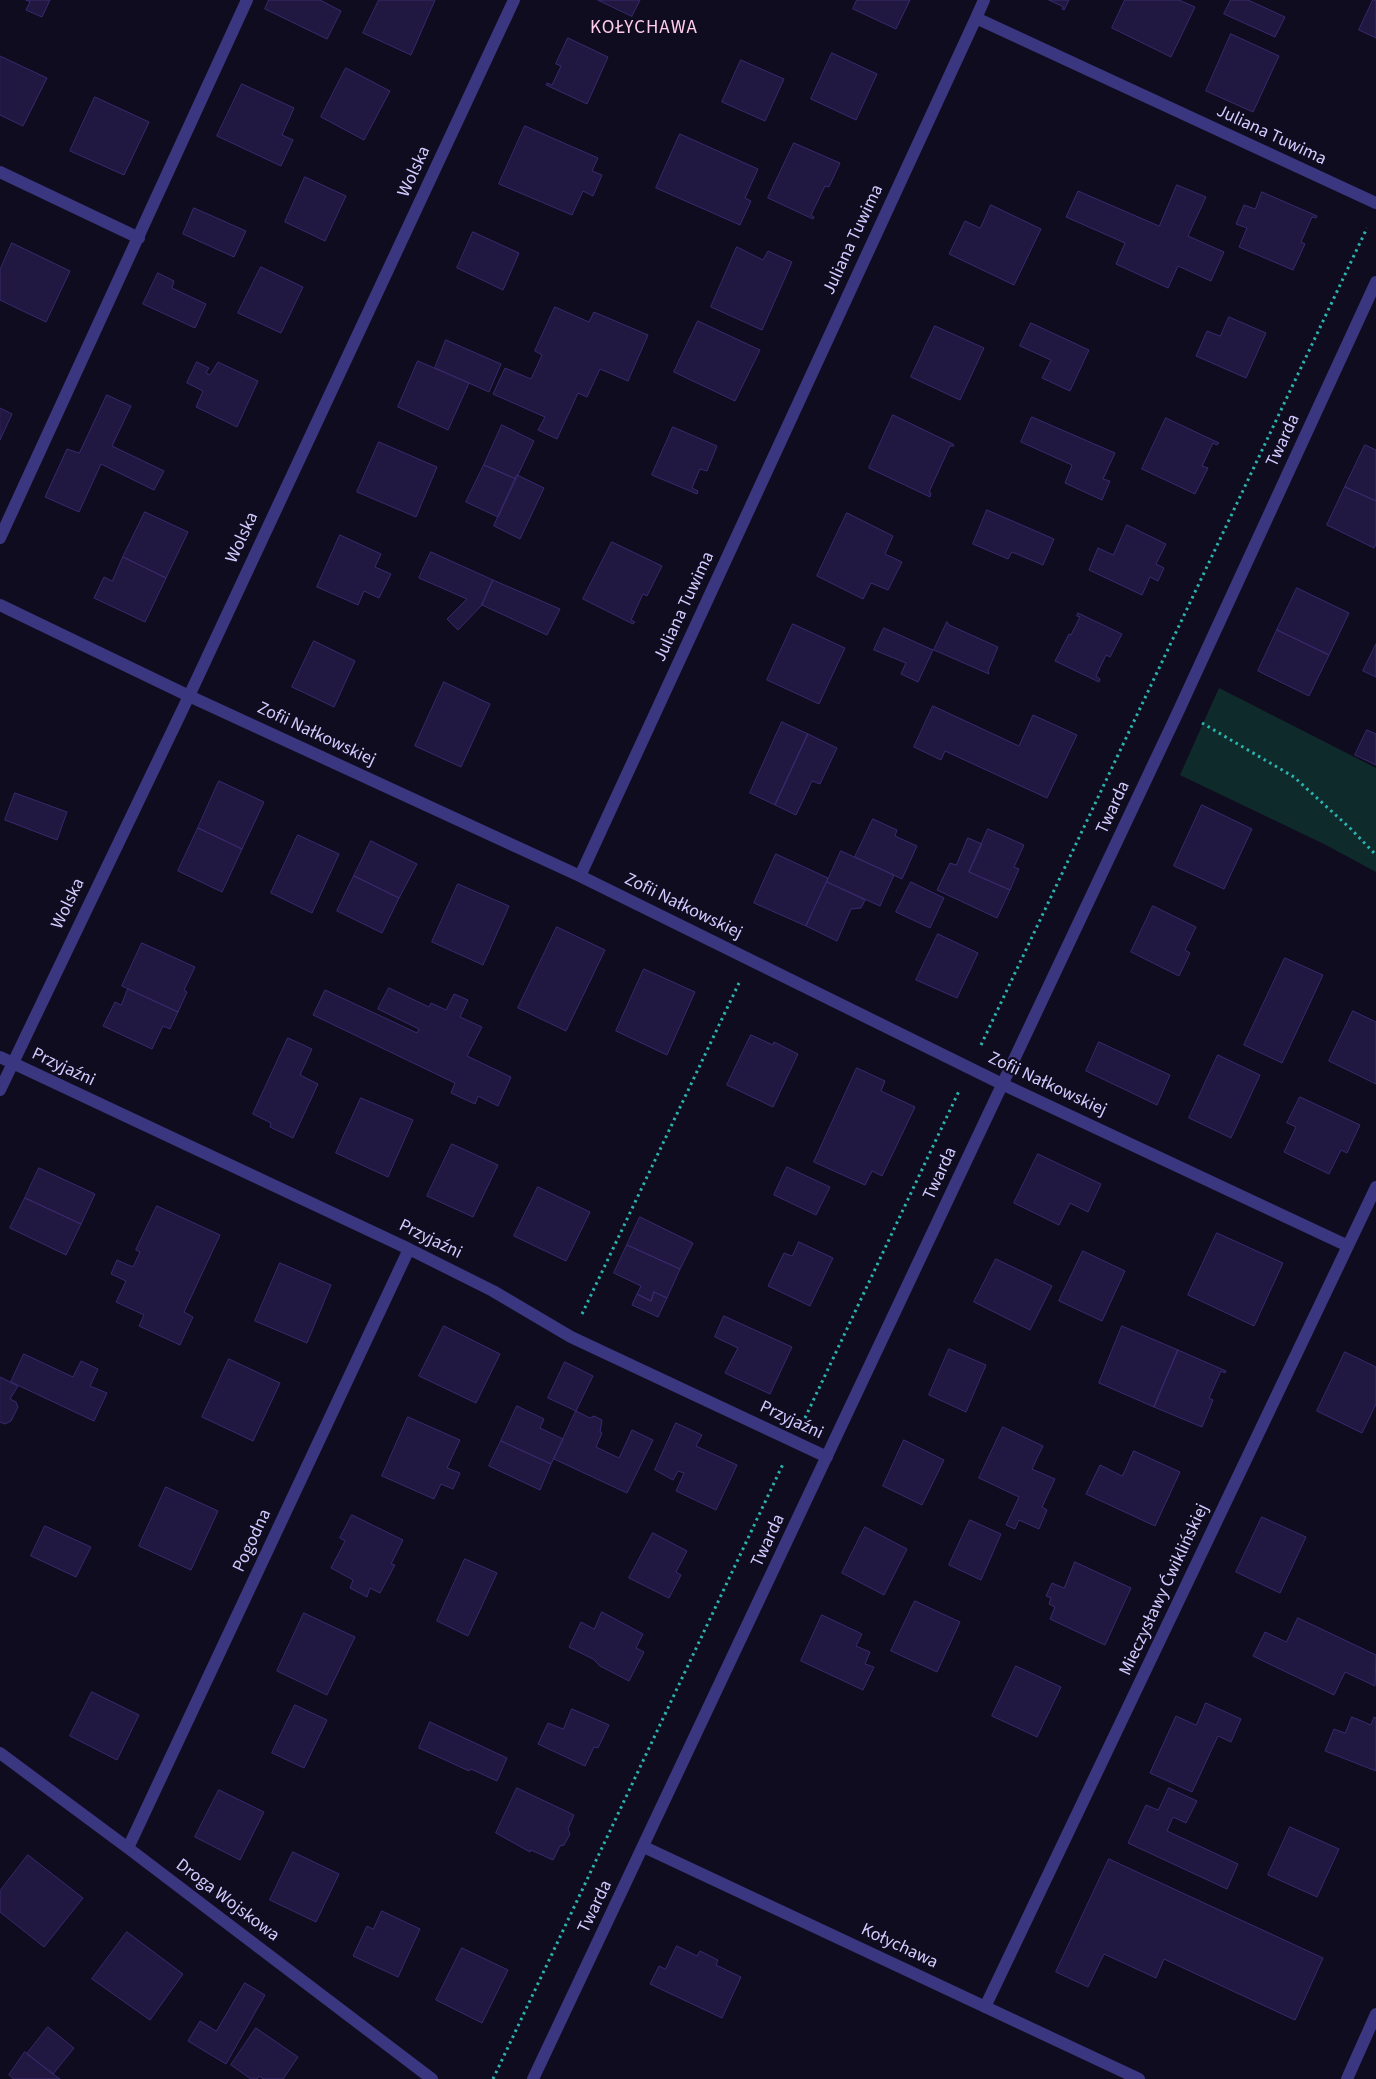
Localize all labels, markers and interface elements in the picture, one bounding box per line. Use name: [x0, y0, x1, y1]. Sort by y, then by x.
district label: KOŁYCHAWA: [589, 18, 699, 40]
street label: Juliana Tuwima: [1213, 101, 1329, 171]
street label: Wolska: [394, 143, 436, 201]
street label: Juliana Tuwima: [819, 182, 889, 298]
street label: Twarda: [1262, 411, 1306, 471]
street label: Wolska: [222, 509, 264, 567]
street label: Juliana Tuwima: [650, 549, 720, 665]
street label: Zofii Nałkowskiej: [253, 698, 379, 772]
street label: Twarda: [1092, 778, 1136, 838]
street label: Zofii Nałkowskiej: [621, 869, 745, 945]
street label: Wolska: [47, 875, 91, 933]
street label: Przyjaźni: [28, 1044, 98, 1092]
street label: Zofii Nałkowskiej: [984, 1048, 1110, 1122]
street label: Twarda: [919, 1144, 963, 1204]
street label: Przyjaźni: [395, 1215, 465, 1265]
street label: Przyjaźni: [756, 1397, 826, 1445]
street label: Mieczysławy Ćwiklińskiej: [1116, 1501, 1214, 1679]
street label: Pogodna: [229, 1506, 277, 1576]
street label: Twarda: [747, 1511, 791, 1571]
street label: Droga Wojskowa: [171, 1855, 283, 1947]
street label: Twarda: [574, 1877, 618, 1937]
street label: Kołychawa: [857, 1920, 941, 1974]

